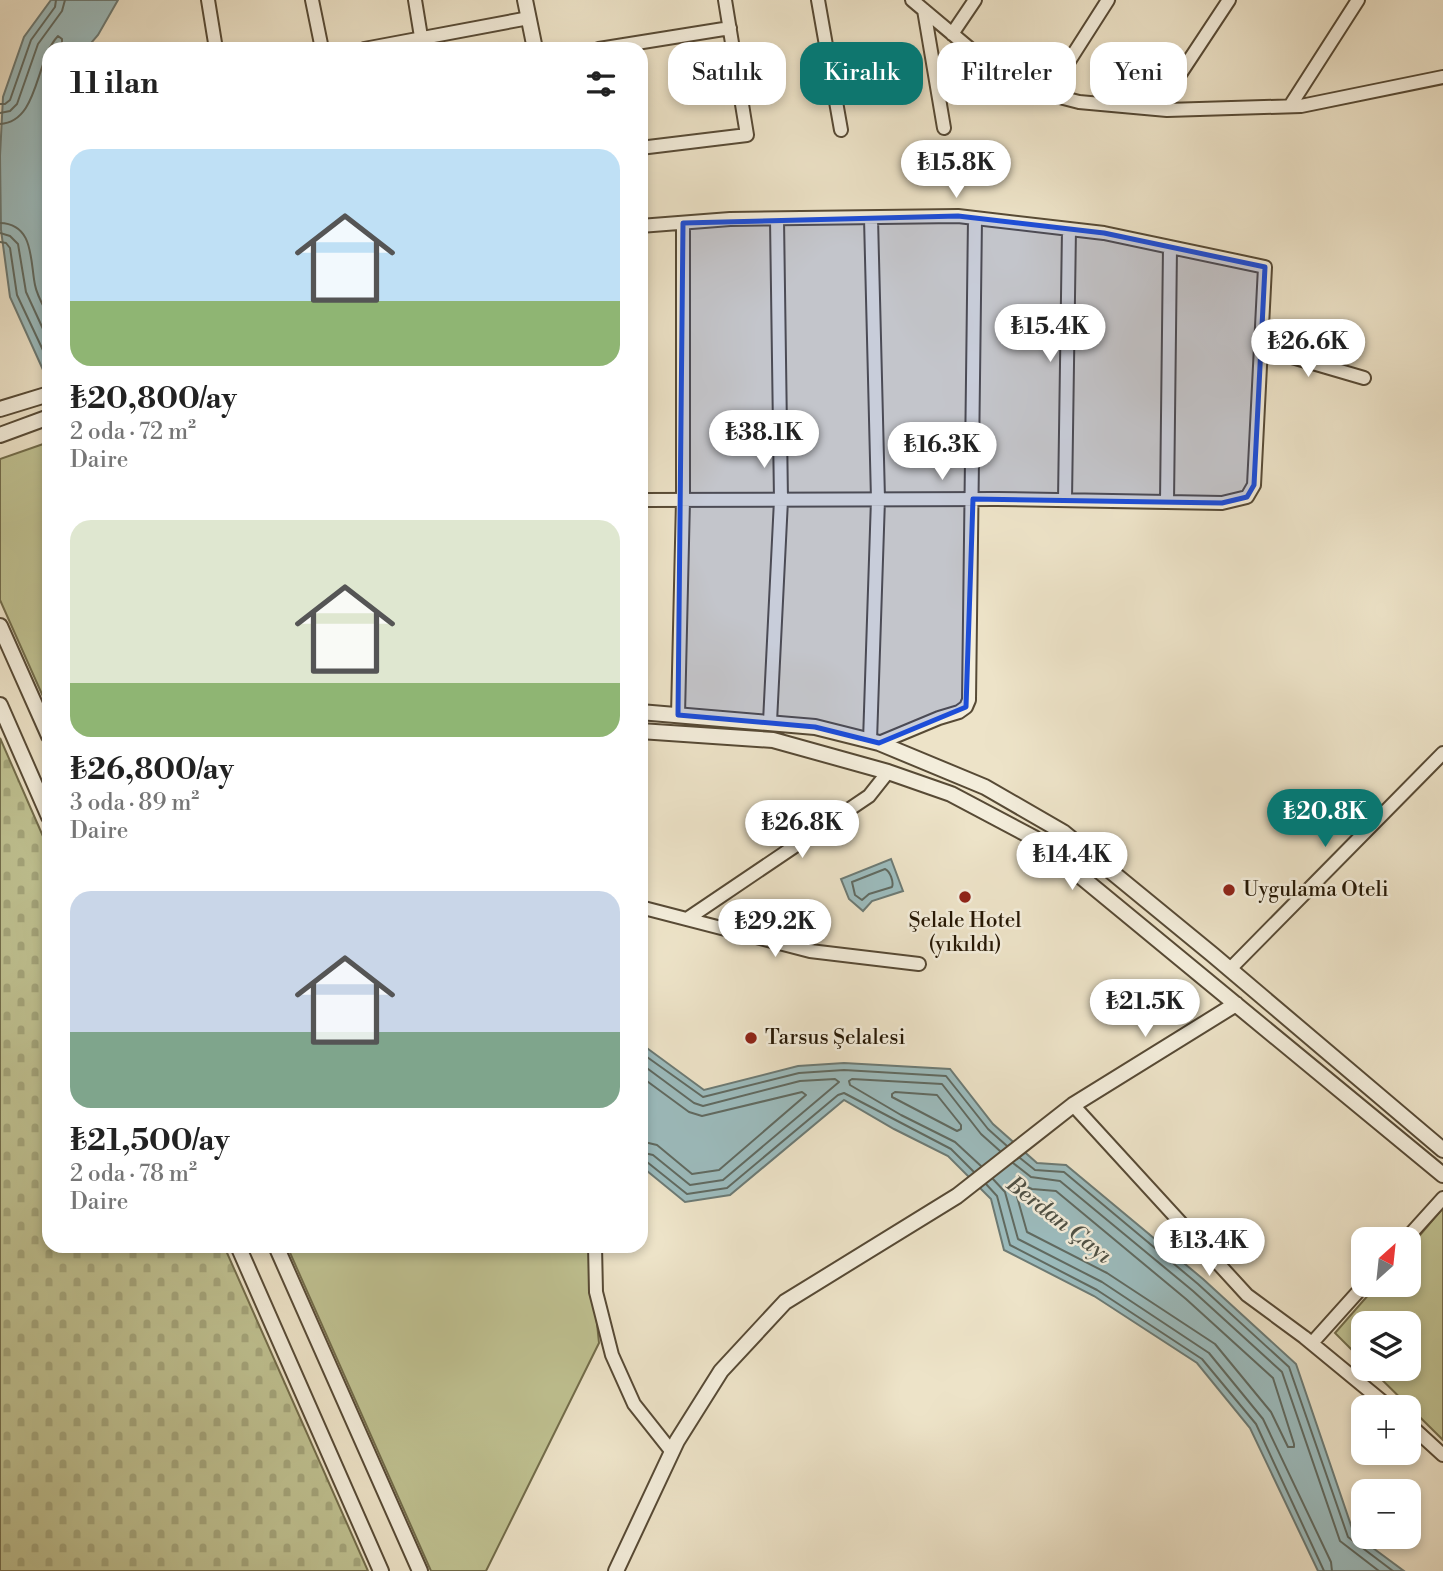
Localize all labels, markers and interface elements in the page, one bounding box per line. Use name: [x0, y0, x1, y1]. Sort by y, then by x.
chip: Satılık: [668, 42, 786, 105]
chip: Kiralık: [800, 42, 923, 105]
chip: Filtreler: [937, 42, 1076, 105]
chip: Yeni: [1090, 42, 1187, 105]
text: 11 ilan: [70, 65, 159, 103]
icon: filters: [582, 65, 620, 103]
pin: ₺15.8K: [899, 140, 1013, 200]
text: ₺15.8K: [917, 149, 995, 177]
icon: home: [282, 195, 408, 321]
pin: ₺15.4K: [993, 304, 1107, 364]
text: ₺15.4K: [1011, 313, 1089, 341]
pin: ₺26.6K: [1251, 320, 1365, 379]
text: ₺26.6K: [1267, 328, 1349, 356]
text: ₺20,800/ay: [70, 380, 237, 418]
pin: ₺38.1K: [707, 410, 821, 470]
text: 2 oda · 72 m²: [70, 418, 196, 446]
text: ₺38.1K: [725, 419, 803, 447]
pin: ₺16.3K: [885, 422, 999, 482]
text: ₺16.3K: [904, 431, 980, 459]
text: Daire: [70, 446, 128, 474]
icon: home: [282, 566, 408, 692]
text: ₺26,800/ay: [70, 751, 234, 789]
text: 3 oda · 89 m²: [70, 789, 199, 817]
pin: ₺20.8K: [1268, 790, 1382, 849]
text: ₺20.8K: [1283, 798, 1367, 826]
pin: ₺26.8K: [745, 800, 859, 860]
text: ₺26.8K: [761, 809, 843, 837]
text: Daire: [70, 817, 128, 845]
pin: ₺14.4K: [1015, 832, 1129, 892]
text: ₺14.4K: [1032, 841, 1112, 869]
place label: Uygulama Oteli: [1243, 877, 1389, 903]
marker: Uygulama Oteli: [1221, 882, 1237, 898]
marker: Şelale Hotel (yıkıldı): [957, 889, 973, 905]
pin: ₺29.2K: [718, 900, 832, 959]
text: ₺29.2K: [734, 908, 816, 936]
place label: Şelale Hotel (yıkıldı): [908, 908, 1022, 958]
icon: home: [282, 937, 408, 1063]
pin: ₺21.5K: [1088, 979, 1202, 1039]
text: ₺21.5K: [1106, 988, 1184, 1016]
place label: Tarsus Şelalesi: [765, 1025, 905, 1051]
marker: Tarsus Şelalesi: [743, 1030, 759, 1046]
text: ₺21,500/ay: [70, 1122, 230, 1160]
text: 2 oda · 78 m²: [70, 1160, 197, 1188]
water label: Berdan Çayı: [1000, 1170, 1118, 1270]
text: Daire: [70, 1188, 128, 1216]
pin: ₺13.4K: [1152, 1218, 1266, 1278]
text: ₺13.4K: [1170, 1227, 1248, 1255]
north arrow: [1351, 1227, 1421, 1297]
map controls: [1351, 1227, 1421, 1549]
button: layers: [1351, 1311, 1421, 1381]
button: +: [1351, 1395, 1421, 1465]
button: −: [1351, 1479, 1421, 1549]

